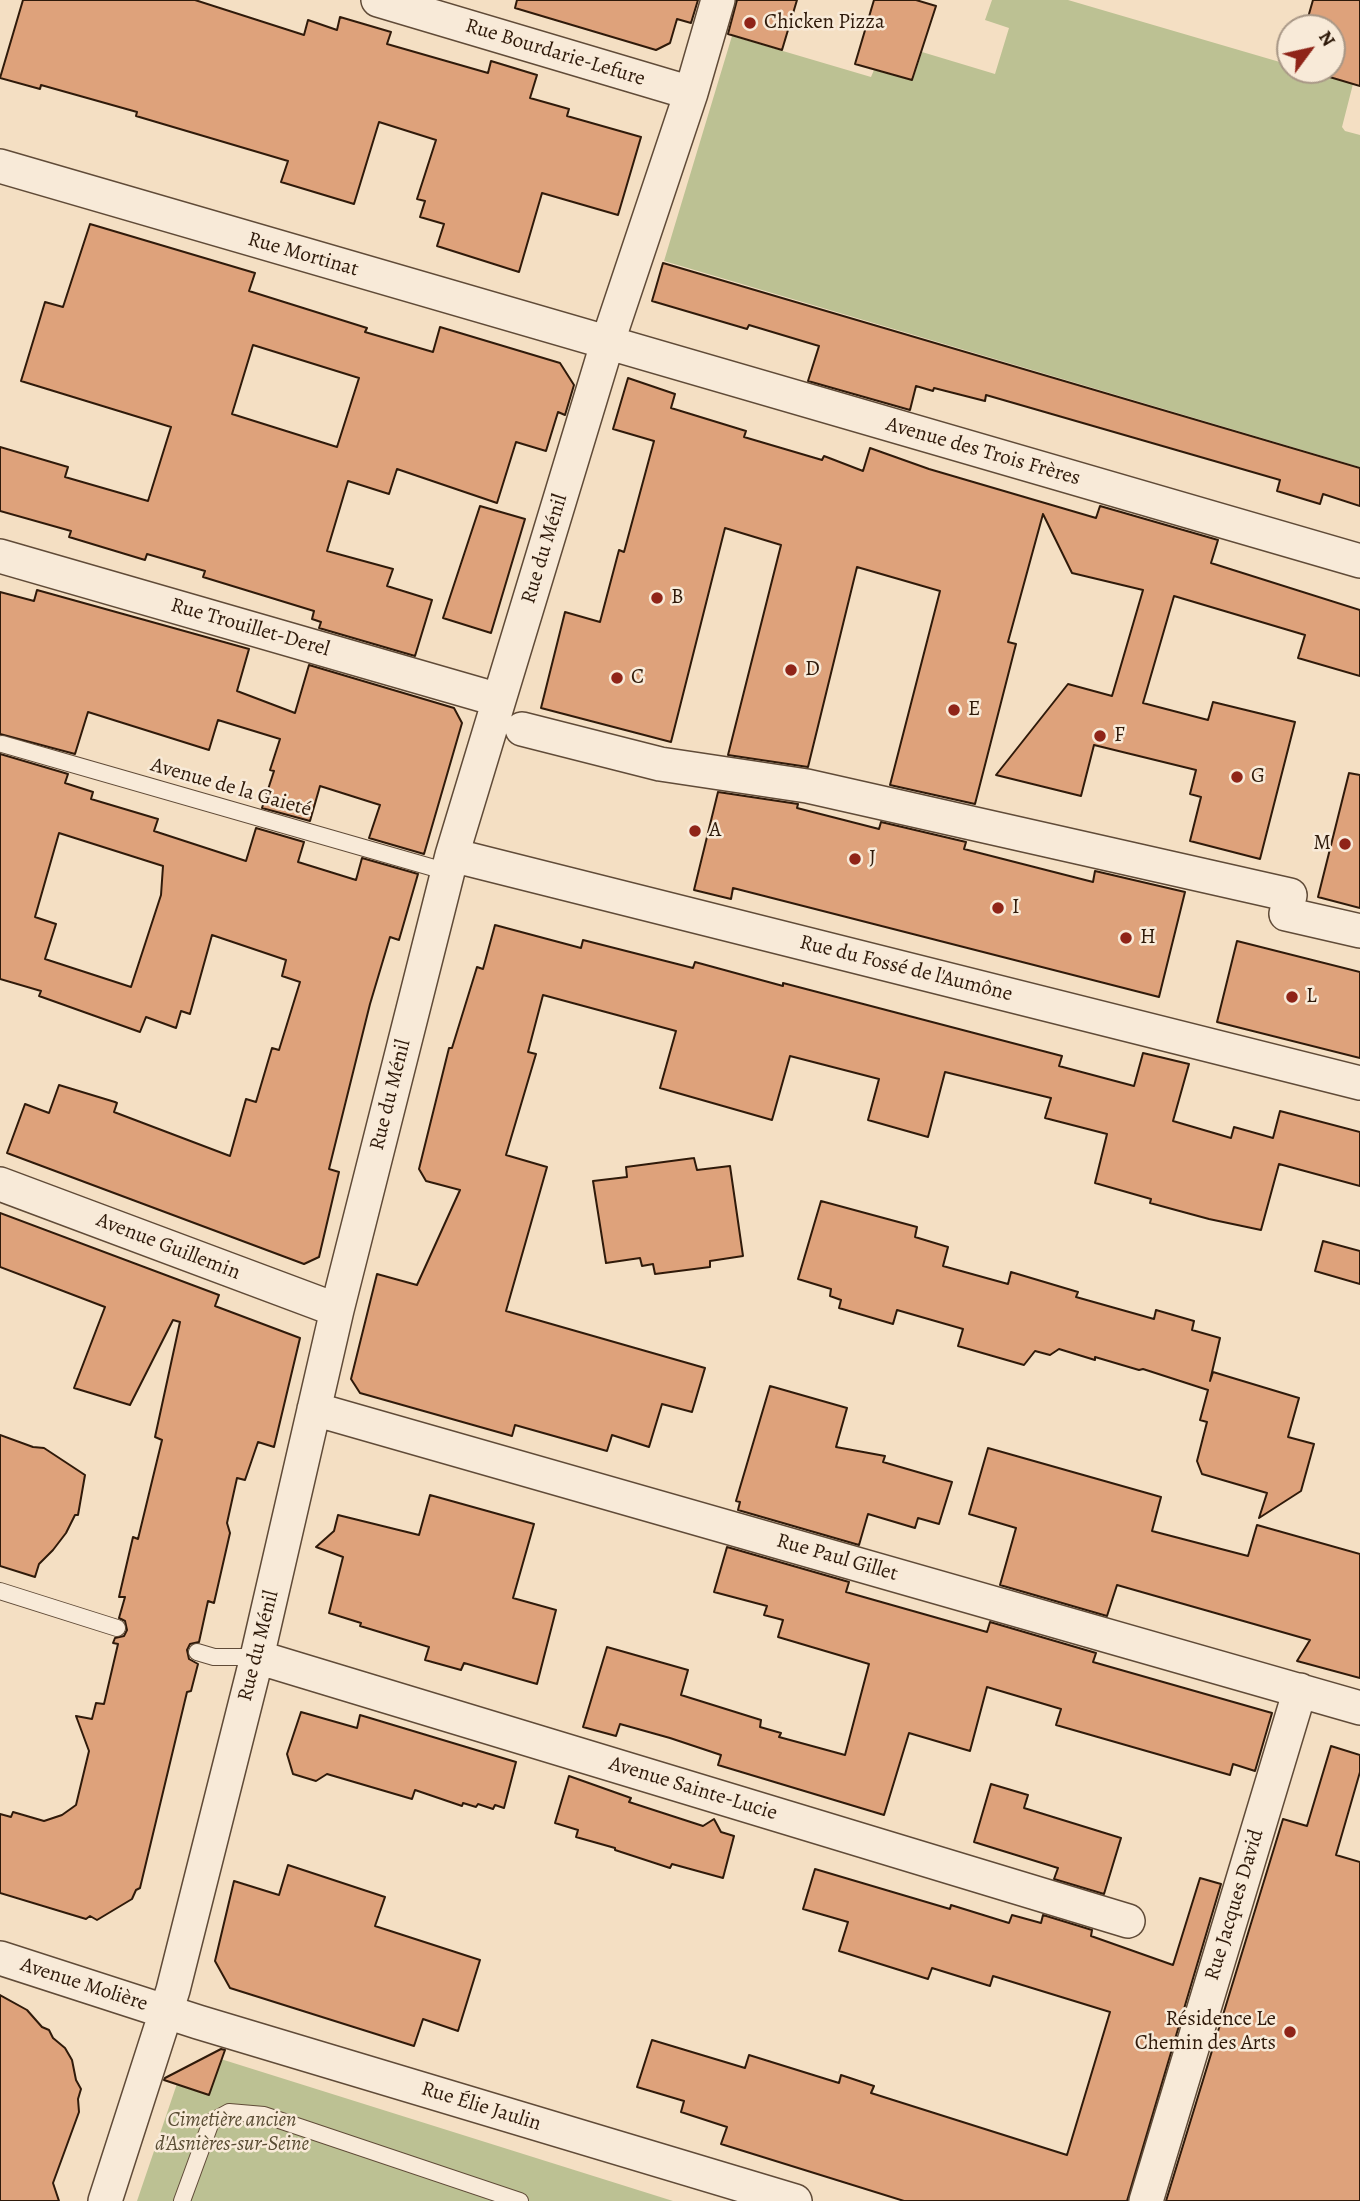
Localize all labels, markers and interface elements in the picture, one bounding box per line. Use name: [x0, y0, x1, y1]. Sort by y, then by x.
place label: Chicken Pizza: [764, 10, 885, 36]
street label: Rue Bourdarie-Lefure: [462, 14, 648, 92]
north arrow: [1276, 14, 1346, 84]
marker: Chicken Pizza: [742, 15, 758, 31]
text: N: [1312, 26, 1342, 52]
street label: Rue Mortinat: [245, 227, 361, 283]
street label: Avenue des Trois Frères: [883, 412, 1083, 492]
street label: Rue du Ménil: [516, 491, 574, 607]
place label: B: [671, 585, 684, 611]
marker: B: [649, 590, 665, 606]
street label: Rue Trouillet-Derel: [168, 593, 332, 663]
place label: D: [805, 657, 820, 683]
marker: D: [783, 662, 799, 678]
place label: C: [631, 665, 644, 691]
marker: C: [609, 670, 625, 686]
place label: E: [968, 697, 980, 723]
marker: E: [946, 702, 962, 718]
place label: F: [1114, 723, 1125, 749]
marker: F: [1092, 728, 1108, 744]
street label: Avenue de la Gaieté: [148, 753, 314, 823]
place label: G: [1251, 764, 1265, 790]
marker: G: [1229, 769, 1245, 785]
place label: A: [709, 818, 721, 844]
marker: A: [687, 823, 703, 839]
place label: M: [1313, 831, 1331, 857]
marker: M: [1337, 836, 1353, 852]
place label: J: [869, 846, 876, 872]
marker: J: [847, 851, 863, 867]
place label: I: [1012, 895, 1020, 921]
marker: I: [990, 900, 1006, 916]
place label: H: [1140, 925, 1156, 951]
street label: Rue du Fossé de l'Aumône: [797, 930, 1015, 1008]
marker: H: [1118, 930, 1134, 946]
place label: L: [1306, 984, 1317, 1010]
marker: L: [1284, 989, 1300, 1005]
street label: Rue du Ménil: [365, 1037, 417, 1153]
street label: Avenue Guillemin: [92, 1208, 244, 1286]
street label: Rue Paul Gillet: [774, 1529, 900, 1587]
street label: Rue du Ménil: [233, 1588, 285, 1704]
street label: Avenue Sainte-Lucie: [606, 1751, 780, 1827]
street label: Rue Jacques David: [1200, 1826, 1270, 1984]
street label: Avenue Molière: [17, 1953, 151, 2017]
place label: Résidence Le Chemin des Arts: [1135, 2007, 1276, 2057]
marker: Résidence Le Chemin des Arts: [1282, 2024, 1298, 2040]
street label: Rue Élie Jaulin: [418, 2077, 544, 2137]
park label: Cimetière ancien d'Asnières-sur-Seine: [155, 2108, 309, 2158]

